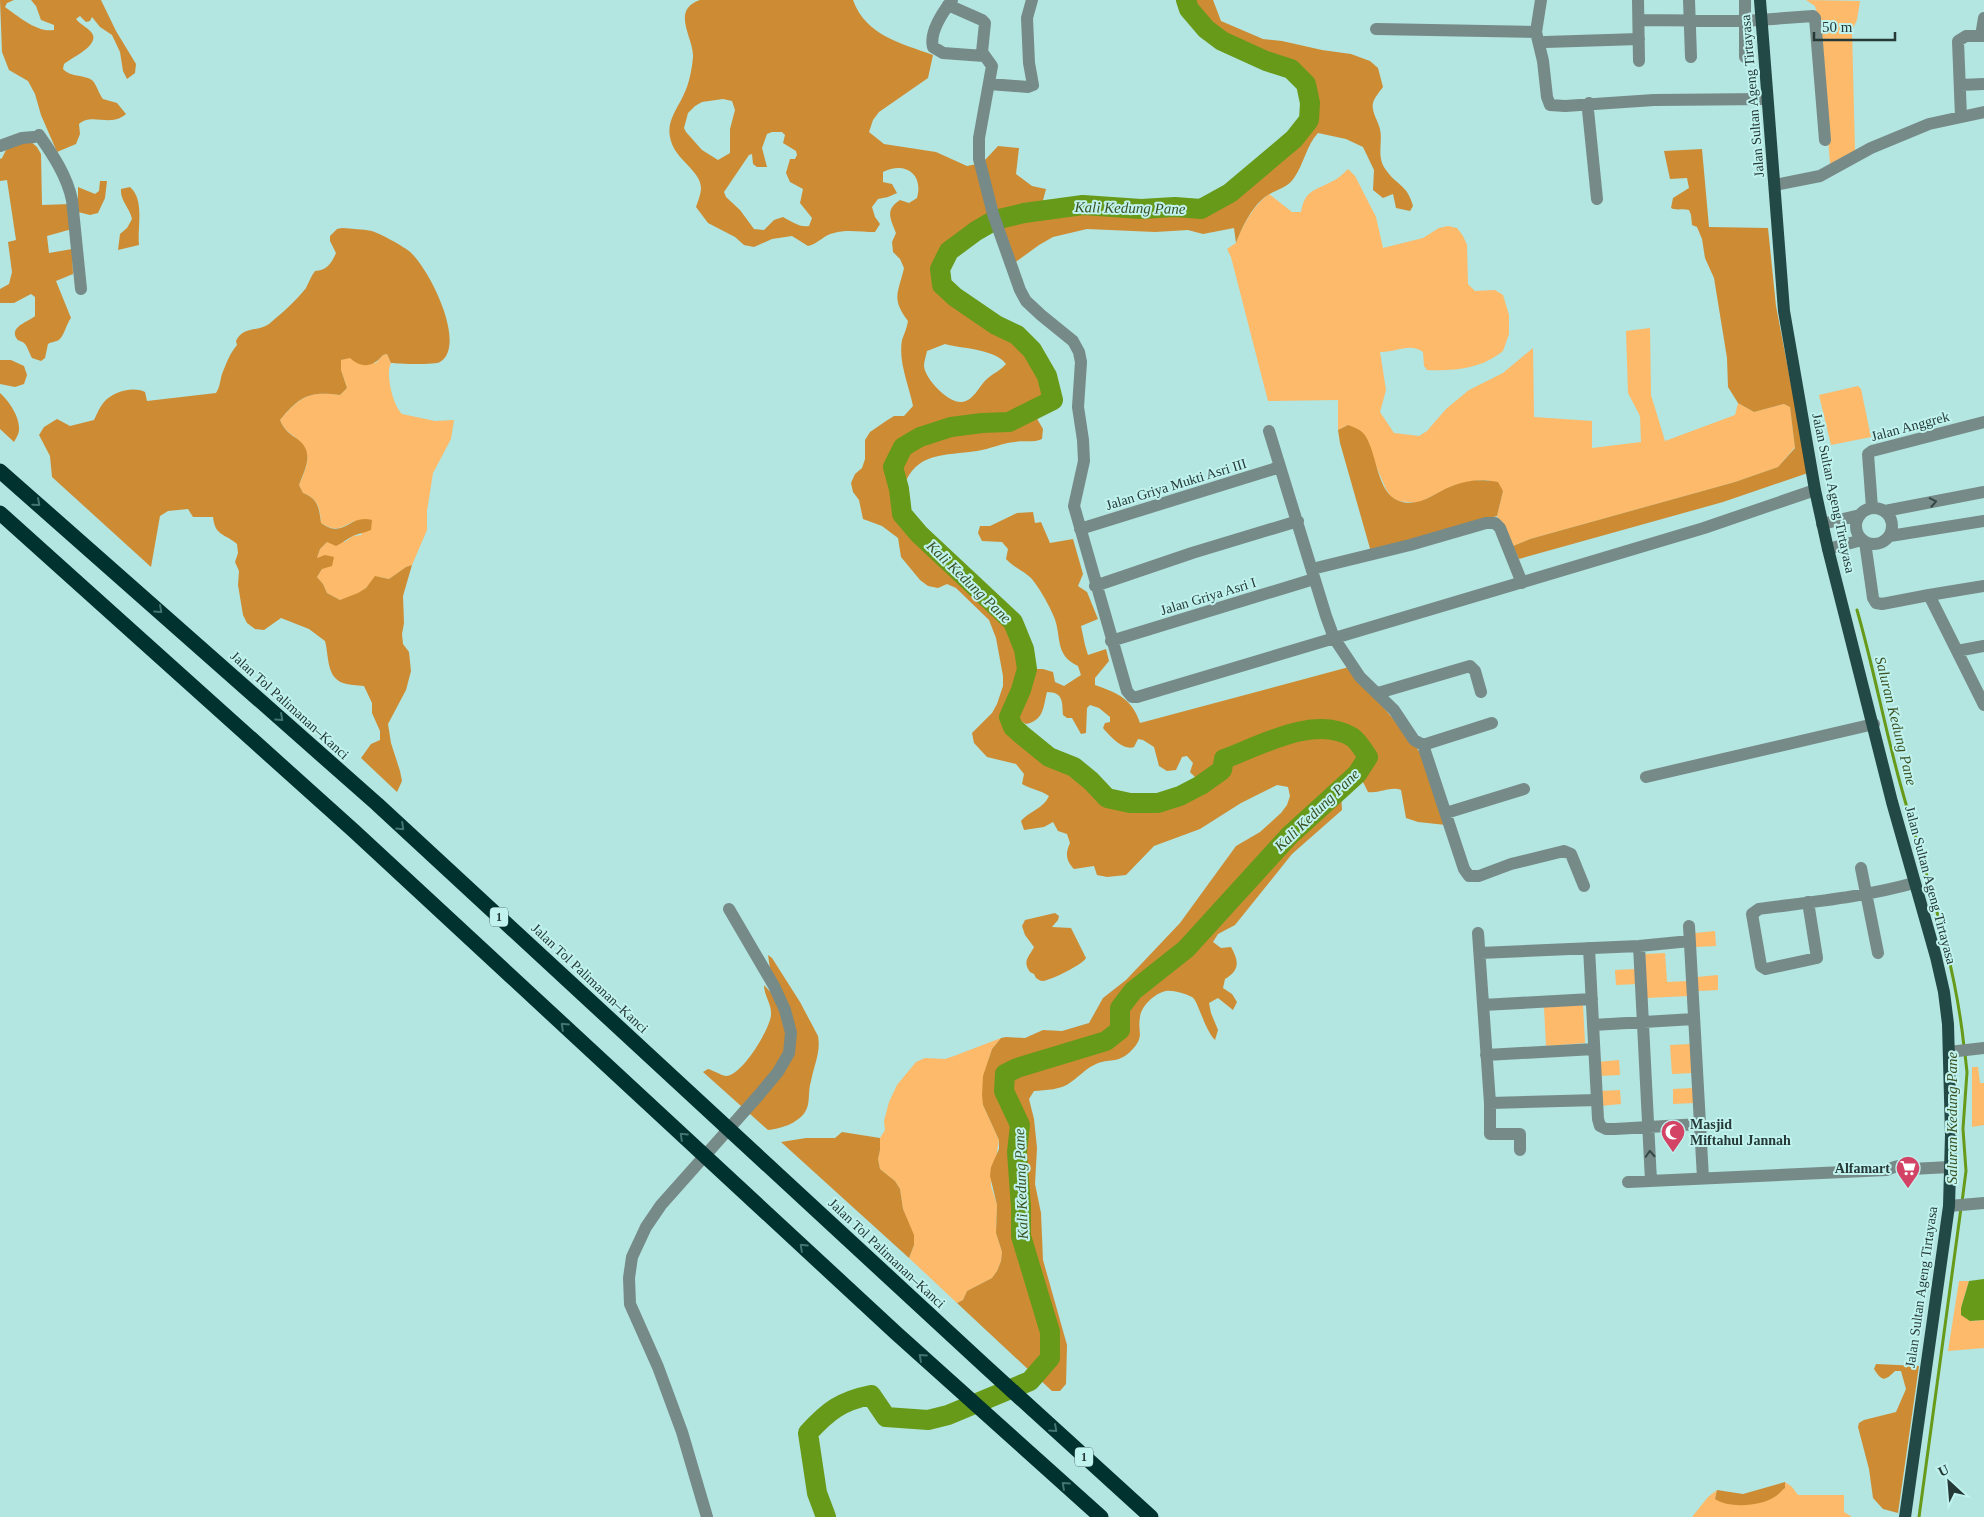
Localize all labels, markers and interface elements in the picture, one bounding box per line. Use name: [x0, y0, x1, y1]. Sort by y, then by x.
scale bar: [1814, 10, 1895, 42]
street label: Jalan Sultan Ageng Tirtayasa: [1738, 13, 1767, 178]
text: 50 m: [1822, 19, 1853, 35]
water label: Kali Kedung Pane: [1073, 199, 1186, 217]
street label: Jalan Anggrek: [1869, 409, 1951, 444]
street label: Jalan Sultan Ageng Tirtayasa: [1809, 412, 1858, 575]
street label: Jalan Griya Mukti Asri III: [1104, 456, 1249, 513]
one-way arrow: [31, 497, 40, 506]
one-way arrow: [1929, 497, 1937, 508]
water label: Kali Kedung Pane: [923, 537, 1015, 626]
street label: Jalan Griya Asri I: [1159, 575, 1258, 618]
one-way arrow: [153, 604, 162, 613]
street label: Jalan Tol Palimanan–Kanci: [228, 648, 352, 762]
water label: Saluran Kedung Pane: [1872, 655, 1920, 788]
one-way arrow: [275, 712, 284, 721]
water label: Kali Kedung Pane: [1271, 766, 1363, 855]
street label: Jalan Sultan Ageng Tirtayasa: [1902, 804, 1959, 967]
one-way arrow: [396, 821, 405, 830]
road number: 1: [490, 908, 508, 926]
street label: Jalan Tol Palimanan–Kanci: [528, 921, 651, 1036]
one-way arrow: [561, 1023, 570, 1032]
water label: Saluran Kedung Pane: [1944, 1051, 1960, 1184]
place label: Masjid Miftahul Jannah: [1690, 1117, 1791, 1148]
mosque icon: Masjid Miftahul Jannah: [1660, 1119, 1686, 1153]
water label: Kali Kedung Pane: [1011, 1128, 1031, 1241]
one-way arrow: [680, 1133, 689, 1142]
one-way arrow: [1644, 1150, 1655, 1158]
supermarket icon: Alfamart: [1895, 1155, 1921, 1189]
place label: Alfamart: [1835, 1161, 1890, 1176]
street label: Jalan Tol Palimanan–Kanci: [825, 1196, 948, 1311]
street label: Jalan Sultan Ageng Tirtayasa: [1903, 1205, 1940, 1369]
one-way arrow: [799, 1244, 808, 1253]
one-way arrow: [919, 1353, 928, 1362]
one-way arrow: [1048, 1423, 1057, 1432]
road number: 1: [1075, 1448, 1093, 1466]
north arrow: [1924, 1457, 1974, 1507]
text: U: [1936, 1462, 1951, 1480]
one-way arrow: [1061, 1481, 1070, 1490]

